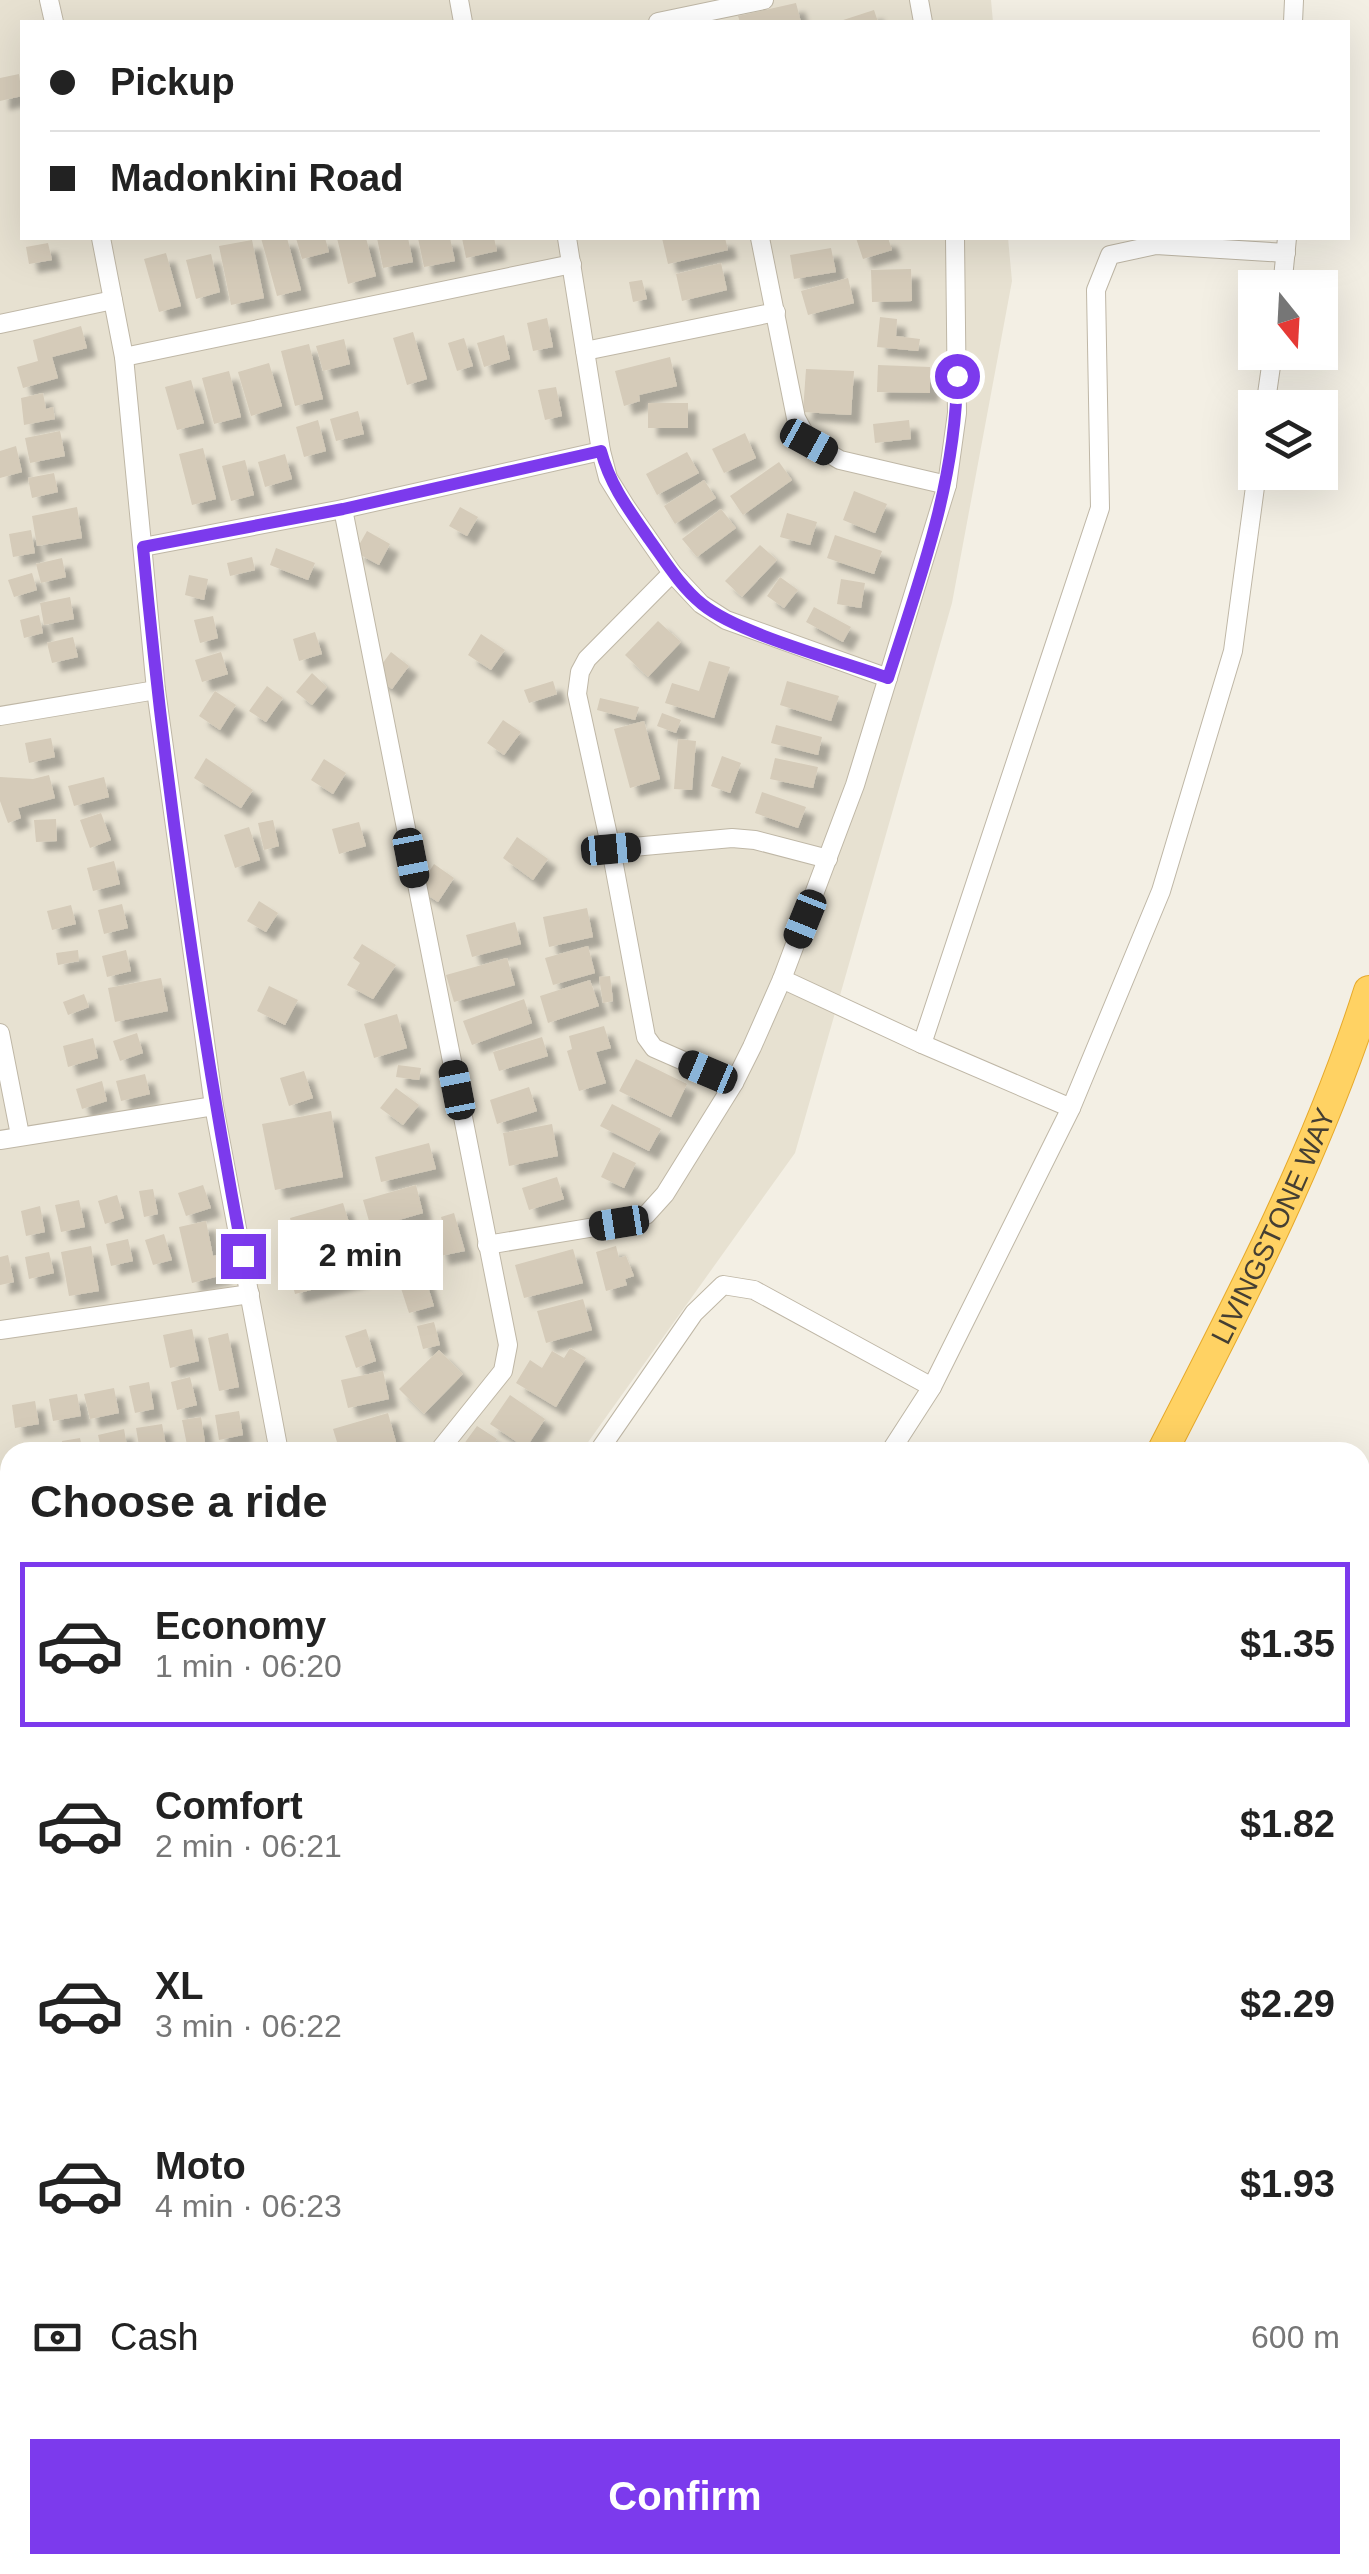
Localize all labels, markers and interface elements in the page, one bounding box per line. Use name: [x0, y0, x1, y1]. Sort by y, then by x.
text: Pickup: [110, 61, 235, 103]
text: Madonkini Road: [110, 157, 403, 199]
north arrow: [1238, 270, 1338, 370]
map controls: [1238, 270, 1338, 490]
route start: [935, 354, 980, 399]
button: layers: [1238, 390, 1338, 490]
car: [775, 414, 843, 470]
car: [391, 826, 431, 890]
car: [580, 831, 642, 867]
car: [780, 886, 830, 952]
car: [675, 1046, 741, 1098]
car: [437, 1058, 477, 1122]
street label: LIVINGSTONE WAY: [1205, 1103, 1341, 1349]
car: [587, 1203, 651, 1243]
callout: 2 min: [278, 1221, 443, 1291]
route end: [221, 1234, 266, 1279]
text: 2 min: [319, 1237, 402, 1273]
text: Choose a ride: [30, 1476, 328, 1527]
icon: car: [35, 1600, 125, 1690]
text: Economy: [155, 1605, 326, 1647]
text: $1.35: [1240, 1623, 1335, 1665]
text: 1 min · 06:20: [155, 1648, 342, 1684]
icon: car: [35, 1780, 125, 1870]
text: Comfort: [155, 1785, 303, 1827]
text: $1.82: [1240, 1803, 1335, 1845]
text: 2 min · 06:21: [155, 1828, 342, 1864]
icon: car: [35, 1960, 125, 2050]
text: XL: [155, 1965, 204, 2007]
text: $2.29: [1240, 1983, 1335, 2025]
text: 3 min · 06:22: [155, 2008, 342, 2044]
icon: car: [35, 2140, 125, 2230]
text: Moto: [155, 2145, 246, 2187]
text: $1.93: [1240, 2163, 1335, 2205]
text: 4 min · 06:23: [155, 2188, 342, 2224]
icon: cash: [30, 2310, 85, 2365]
text: Cash: [110, 2316, 199, 2358]
text: 600 m: [1251, 2319, 1340, 2355]
button: Confirm: [30, 2439, 1340, 2554]

